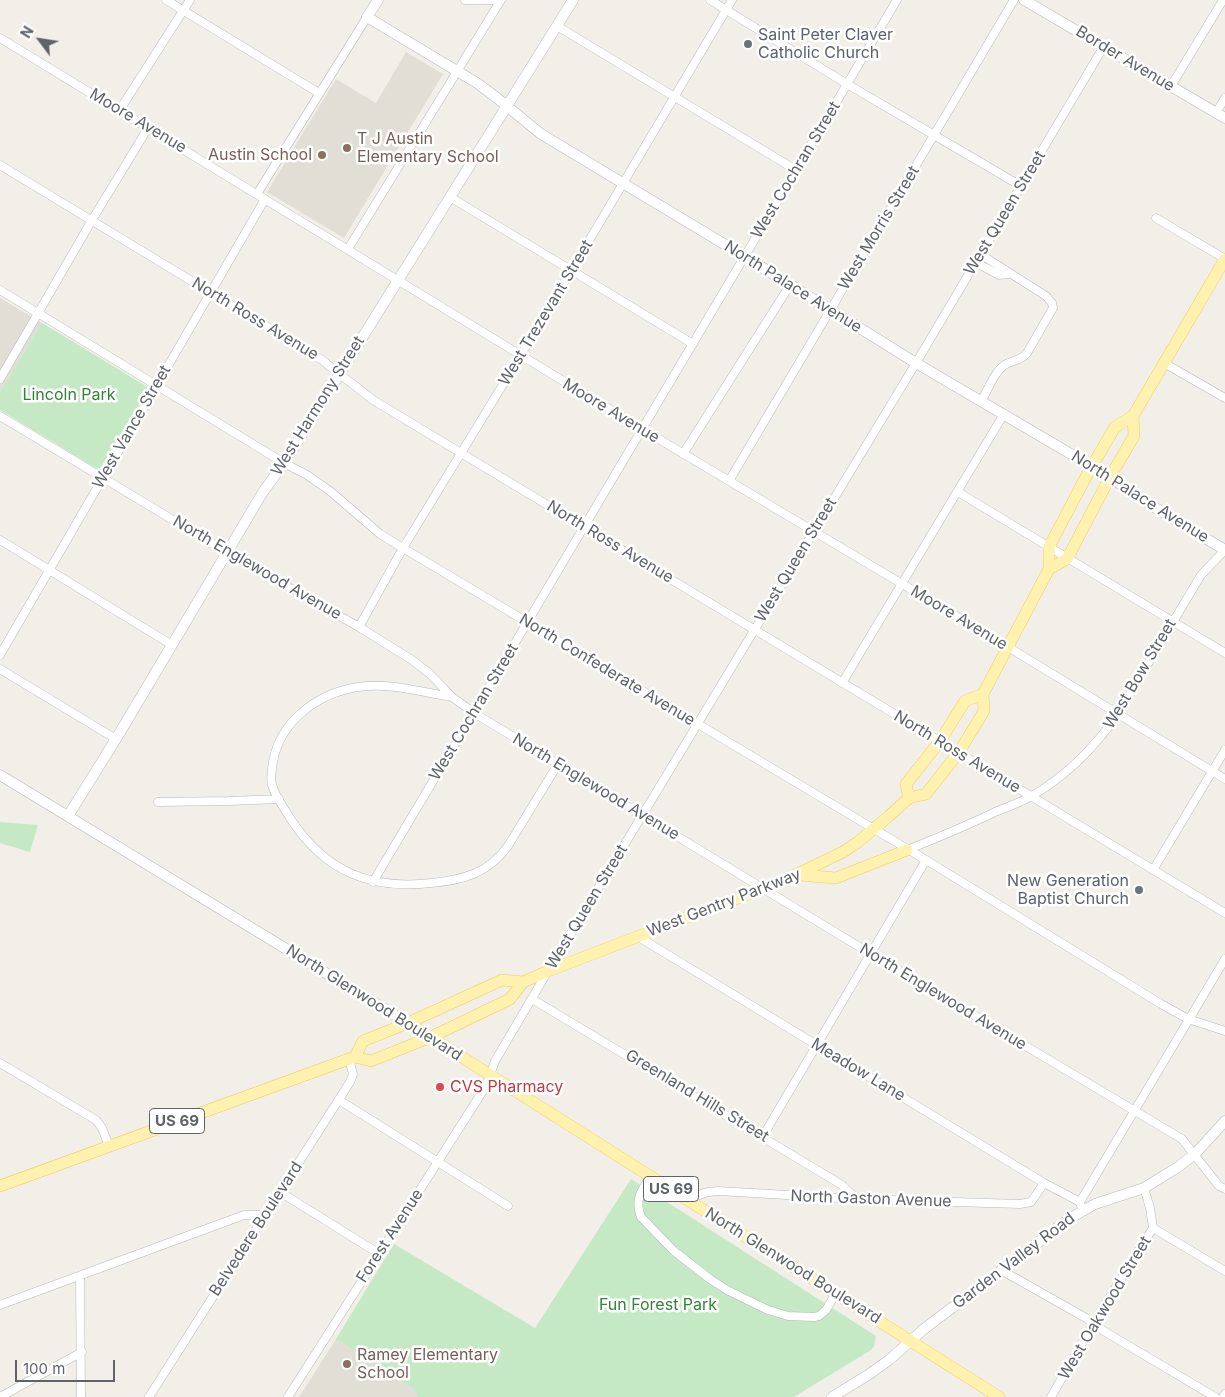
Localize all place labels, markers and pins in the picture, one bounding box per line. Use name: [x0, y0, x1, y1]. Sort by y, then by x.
place label: Saint Peter Claver Catholic Church: [758, 25, 893, 63]
marker: Saint Peter Claver Catholic Church: [742, 38, 754, 50]
place label: T J Austin Elementary School: [357, 129, 499, 167]
marker: T J Austin Elementary School: [341, 142, 353, 154]
place label: Austin School: [208, 145, 312, 165]
marker: Austin School: [316, 149, 328, 161]
place label: New Generation Baptist Church: [1007, 871, 1129, 909]
marker: New Generation Baptist Church: [1133, 884, 1145, 896]
place label: CVS Pharmacy: [450, 1077, 563, 1097]
marker: CVS Pharmacy: [434, 1081, 446, 1093]
place label: Ramey Elementary School: [357, 1345, 498, 1383]
marker: Ramey Elementary School: [341, 1358, 353, 1370]

